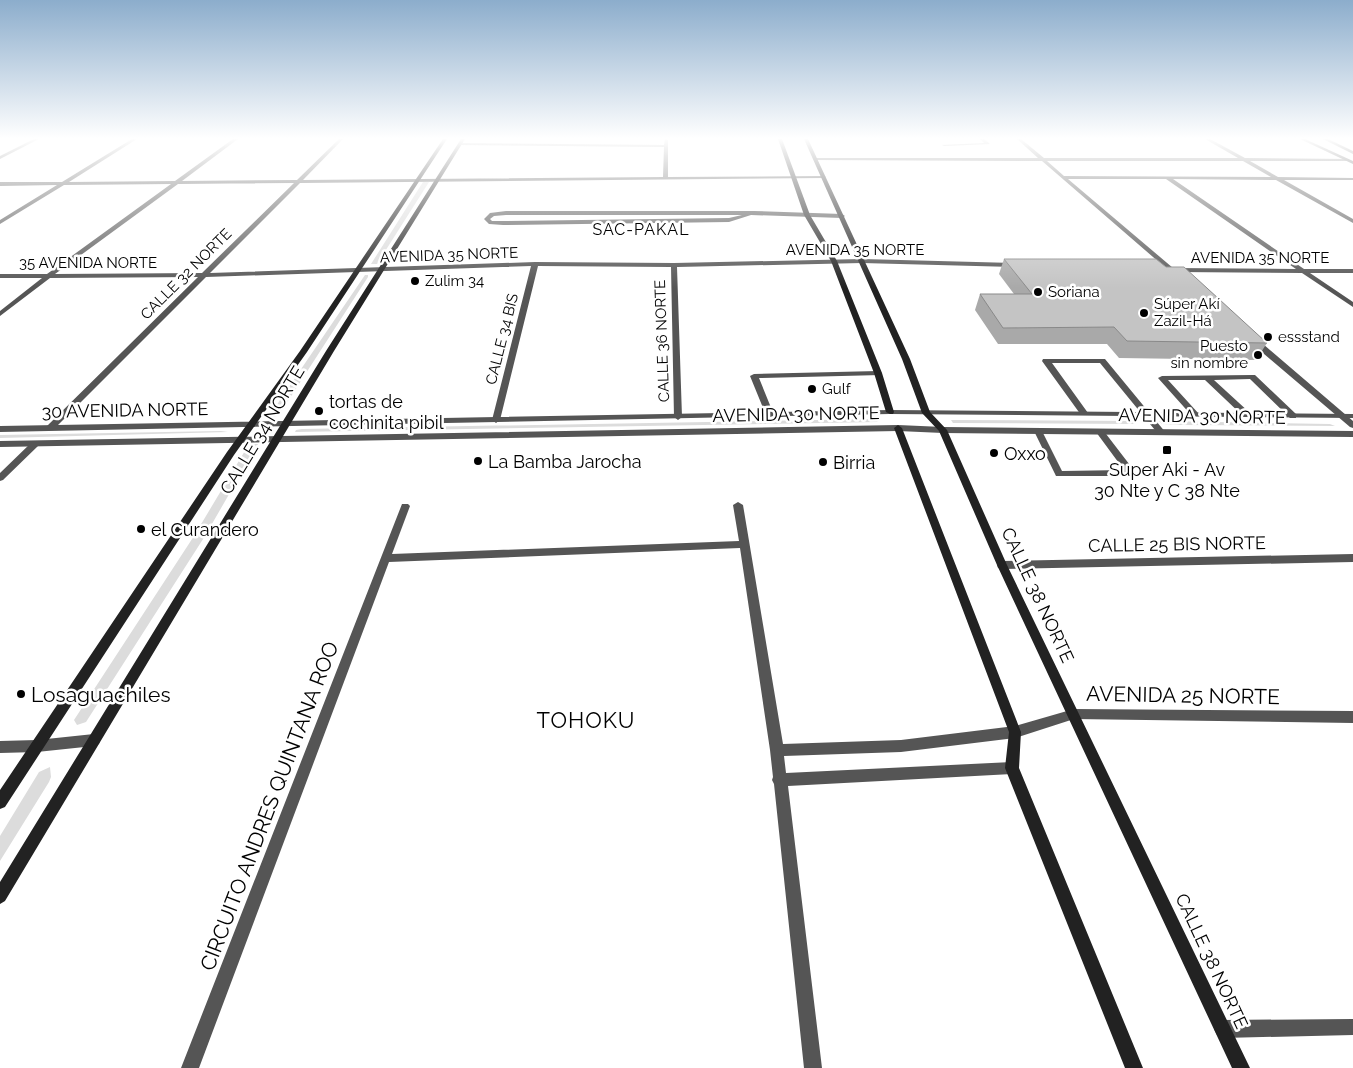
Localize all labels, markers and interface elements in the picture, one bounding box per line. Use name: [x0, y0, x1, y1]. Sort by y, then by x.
district label: SAC-PAKAL: [592, 220, 690, 239]
street label: CALLE 32 NORTE: [137, 225, 235, 323]
street label: AVENIDA 35 NORTE: [786, 241, 924, 259]
street label: AVENIDA 35 NORTE: [379, 244, 519, 266]
street label: AVENIDA 35 NORTE: [1191, 249, 1329, 267]
street label: 35 AVENIDA NORTE: [19, 254, 157, 272]
place label: Zulim 34: [425, 272, 484, 290]
marker: Zulim 34: [409, 275, 421, 287]
street label: CALLE 36 NORTE: [651, 280, 673, 402]
place label: Soriana: [1048, 283, 1100, 301]
marker: Soriana: [1032, 286, 1044, 298]
street label: CALLE 34 BIS: [482, 291, 522, 387]
place label: Súper Akí Zazil-Há: [1154, 295, 1220, 330]
marker: Súper Akí Zazil-Há: [1138, 307, 1150, 319]
place label: essstand: [1278, 328, 1340, 346]
marker: essstand: [1262, 331, 1274, 343]
place label: Puesto sin nombre: [1170, 337, 1248, 372]
marker: Puesto sin nombre: [1252, 349, 1264, 361]
street label: CALLE 34 NORTE: [215, 362, 309, 498]
place label: Gulf: [822, 380, 852, 398]
marker: Gulf: [806, 383, 818, 395]
place label: tortas de cochinita pibil: [329, 391, 444, 433]
street label: 30 AVENIDA NORTE: [41, 398, 209, 422]
street label: AVENIDA 30 NORTE: [712, 402, 880, 426]
street label: AVENIDA 30 NORTE: [1118, 404, 1286, 428]
marker: tortas de cochinita pibil: [313, 405, 325, 417]
place label: Oxxo: [1004, 443, 1046, 464]
marker: Super Aki - Av 30 Nte y C 38 Nte: [1161, 444, 1173, 456]
marker: Oxxo: [988, 447, 1000, 459]
place label: La Bamba Jarocha: [488, 451, 642, 472]
place label: Birria: [833, 452, 875, 473]
marker: La Bamba Jarocha: [472, 455, 484, 467]
marker: Birria: [817, 456, 829, 468]
place label: Super Aki - Av 30 Nte y C 38 Nte: [1094, 459, 1240, 501]
place label: el Curandero: [151, 519, 259, 540]
marker: el Curandero: [135, 523, 147, 535]
street label: CALLE 38 NORTE: [997, 524, 1079, 666]
street label: CALLE 25 BIS NORTE: [1088, 532, 1266, 556]
street label: CIRCUITO ANDRES QUINTANA ROO: [195, 638, 343, 974]
street label: AVENIDA 25 NORTE: [1086, 681, 1280, 709]
place label: Losaguachiles: [31, 682, 171, 707]
marker: Losaguachiles: [15, 688, 27, 700]
district label: TOHOKU: [537, 707, 635, 733]
street label: CALLE 38 NORTE: [1171, 890, 1253, 1032]

